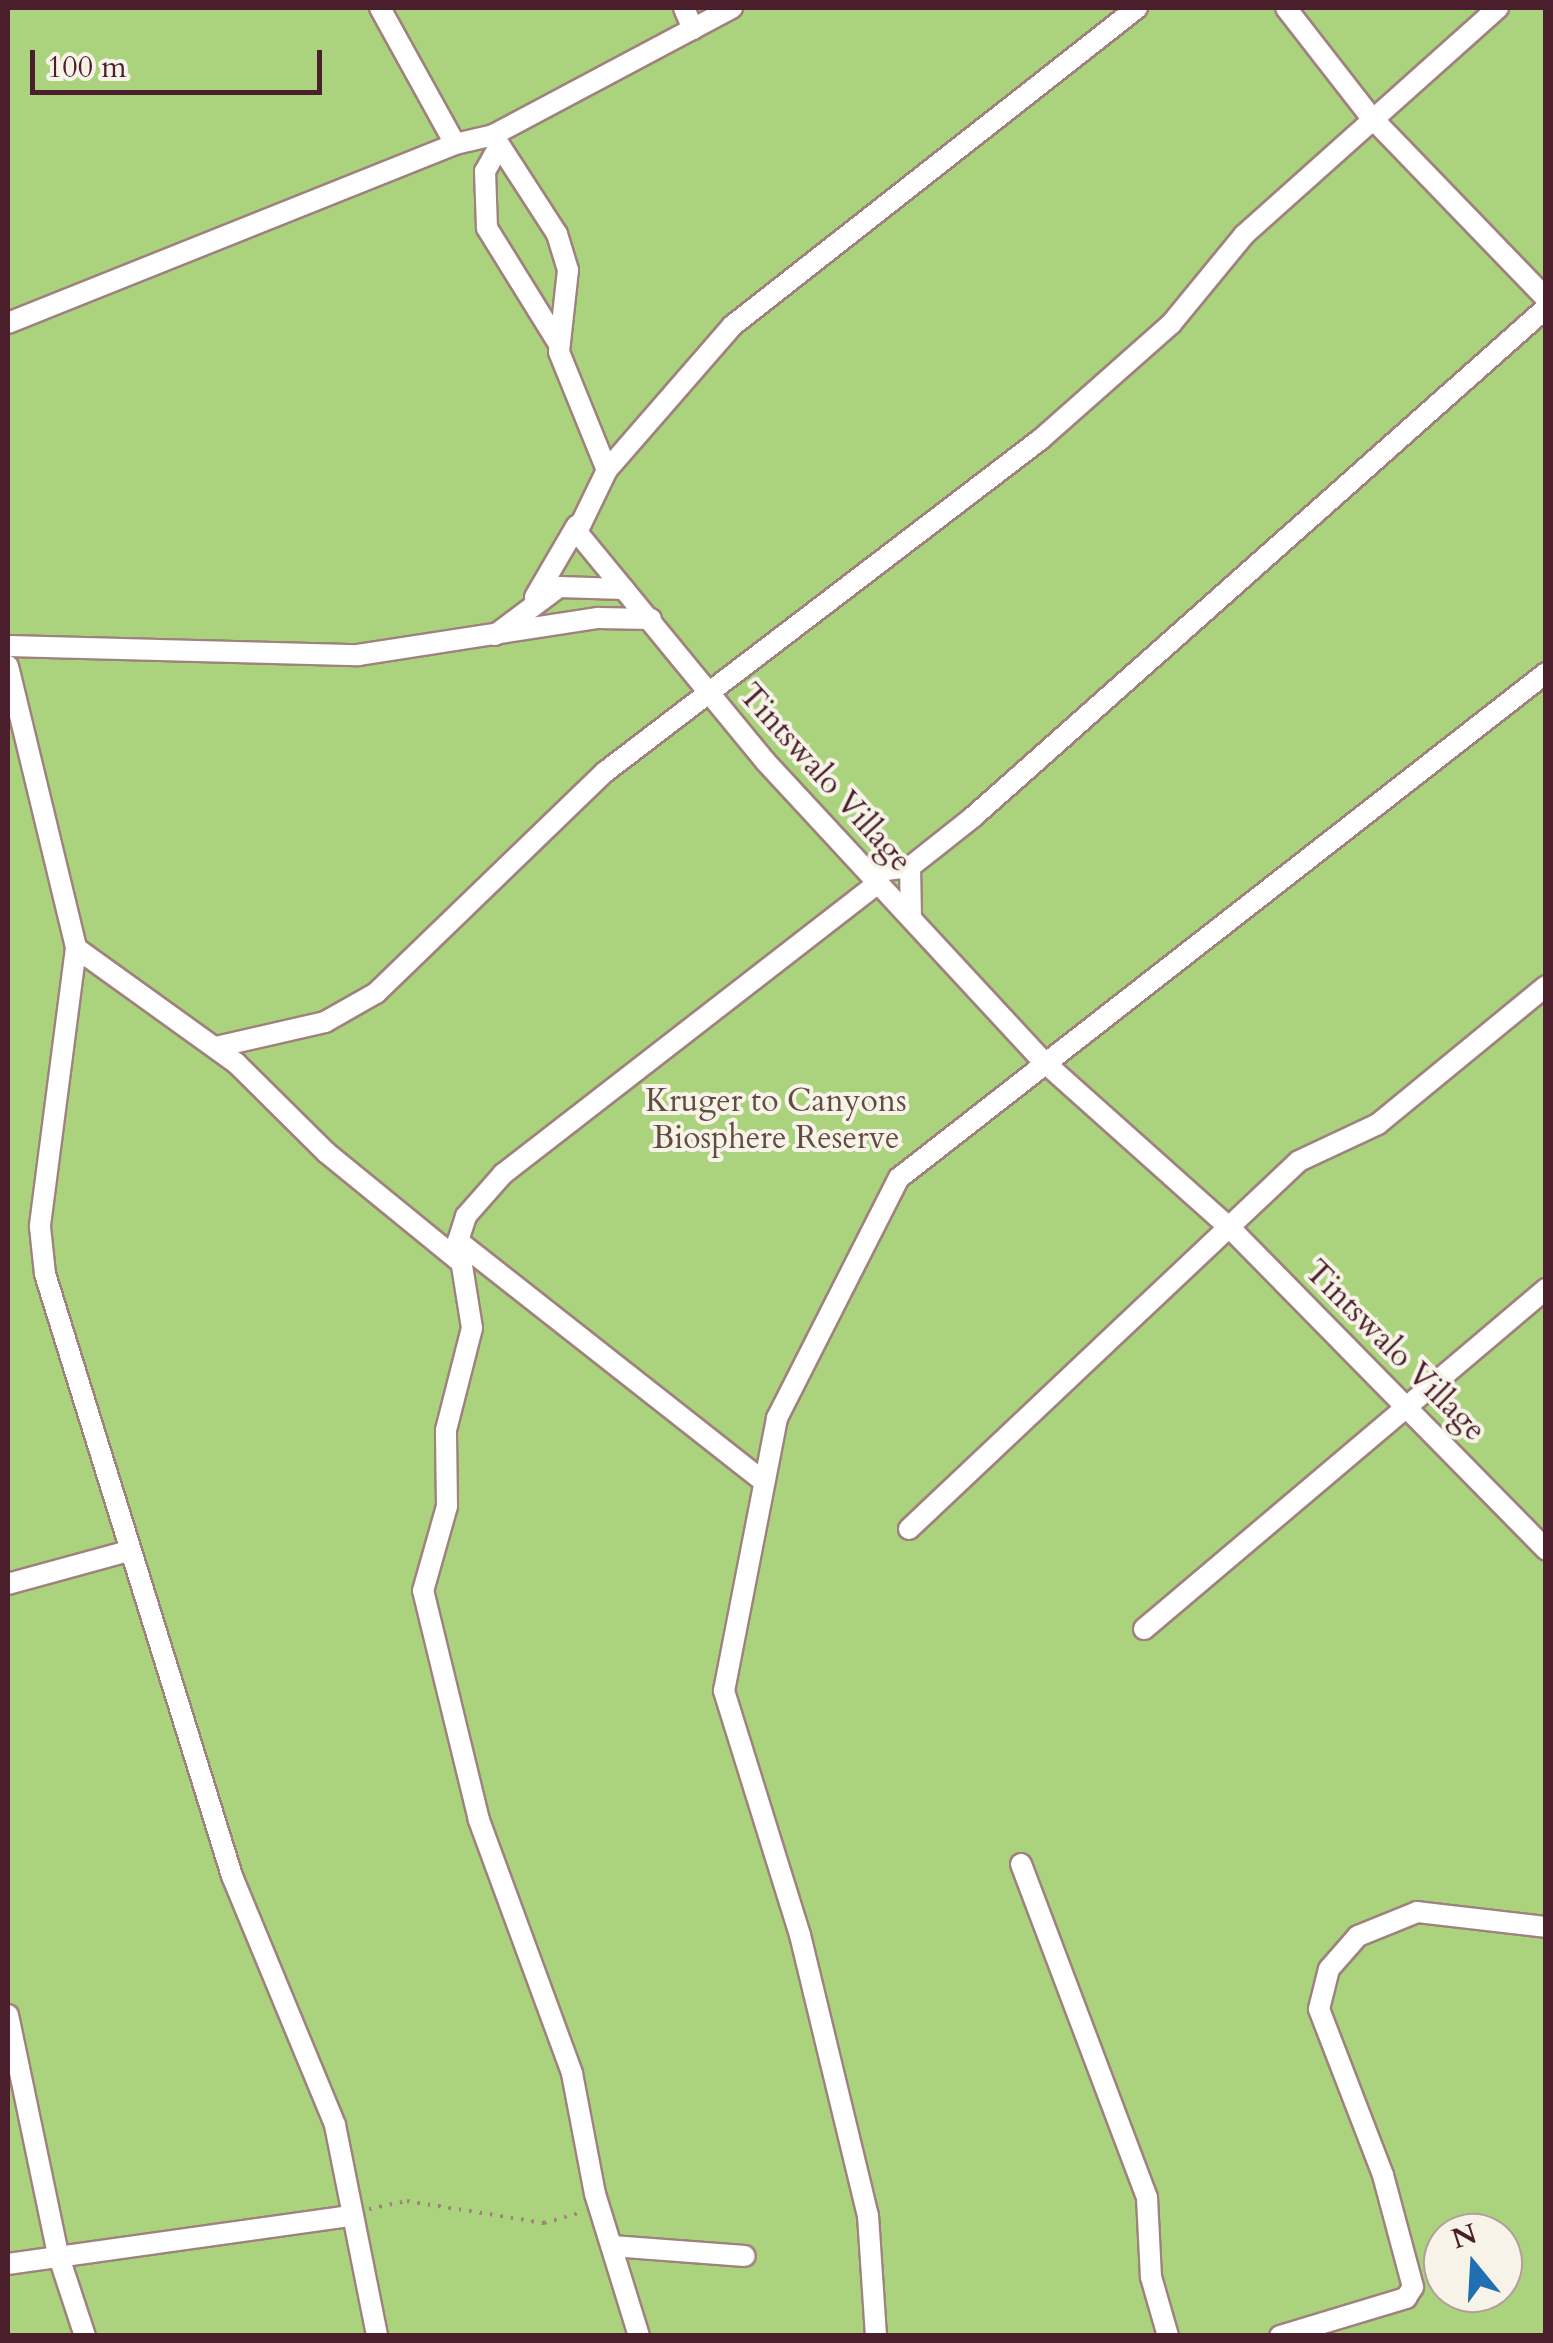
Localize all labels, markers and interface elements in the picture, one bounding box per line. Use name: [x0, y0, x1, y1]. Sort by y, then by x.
scale bar: [35, 30, 328, 92]
text: 100 m: [47, 47, 127, 88]
street label: Tintswalo Village: [730, 676, 920, 880]
park label: Kruger to Canyons Biosphere Reserve: [645, 1083, 907, 1158]
street label: Tintswalo Village: [1297, 1253, 1493, 1449]
north arrow: [1423, 2213, 1523, 2313]
text: N: [1447, 2215, 1482, 2258]

